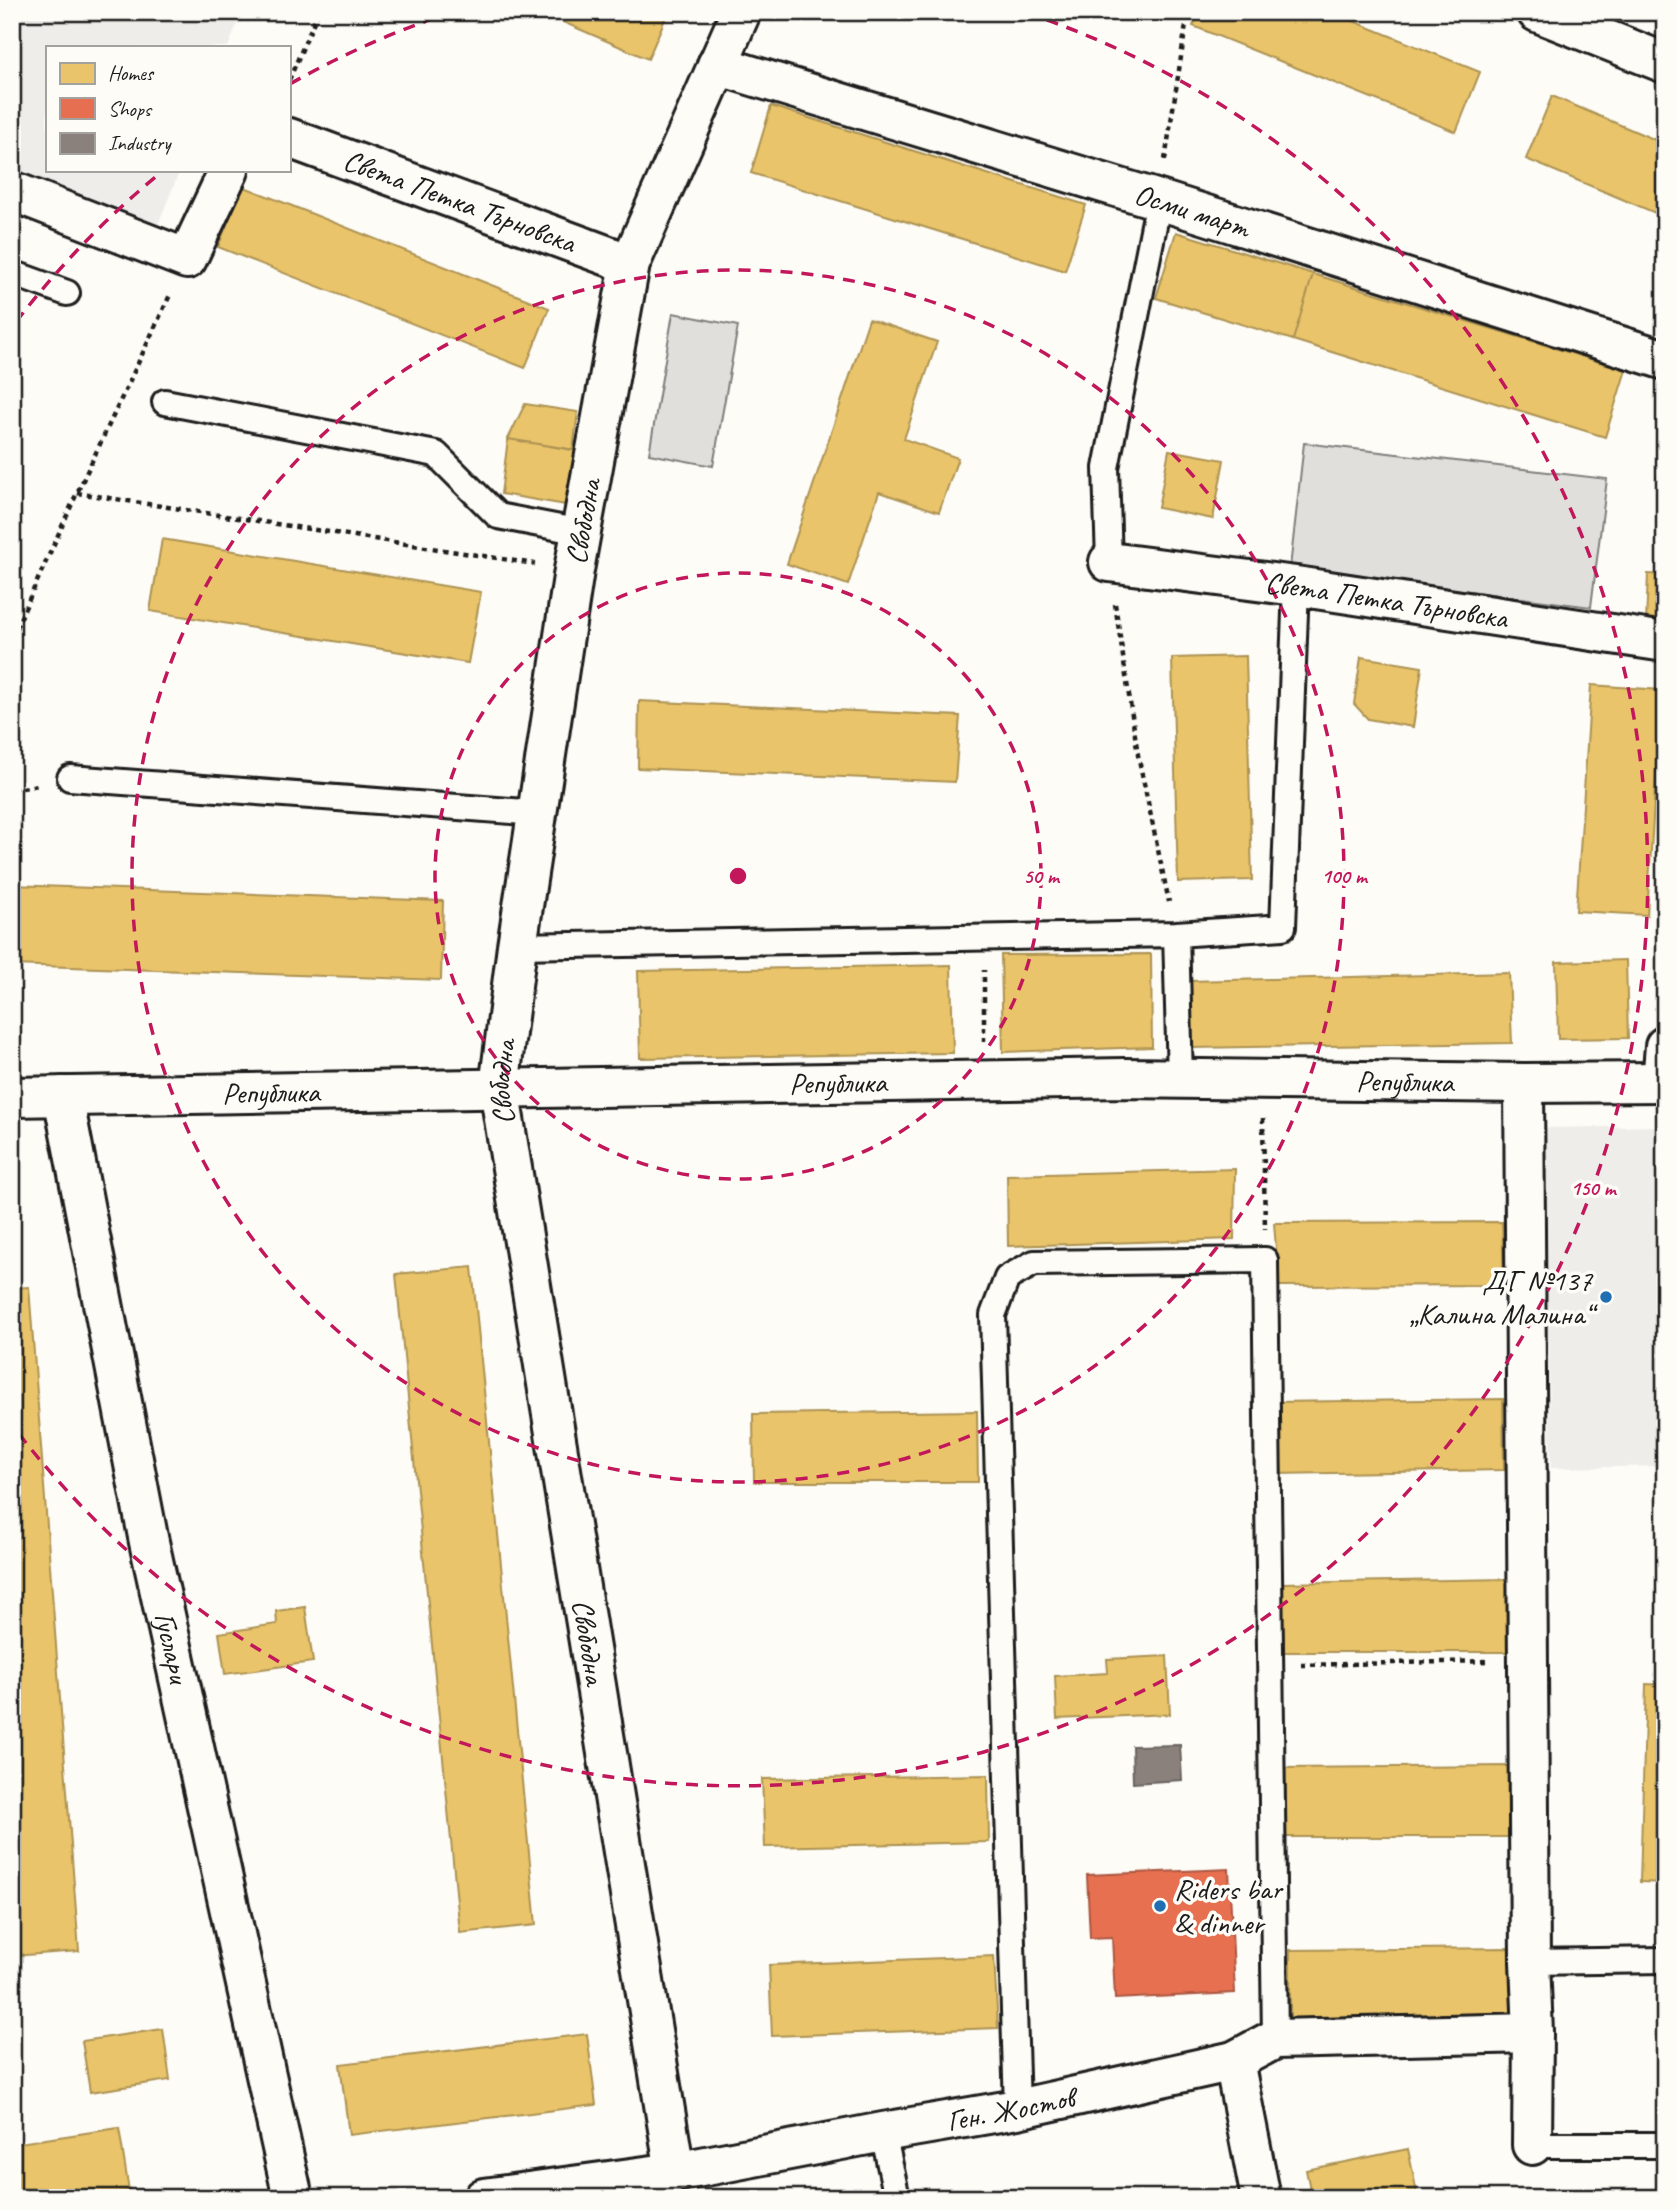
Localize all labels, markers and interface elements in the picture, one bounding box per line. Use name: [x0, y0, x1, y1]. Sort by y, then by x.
legend: [46, 46, 290, 172]
text: Homes: [108, 60, 155, 86]
text: Shops: [108, 96, 153, 122]
text: Industry: [108, 130, 172, 156]
street label: Света Петка Търновска: [338, 141, 583, 262]
street label: Осми март: [1130, 175, 1256, 247]
street label: Свободна: [556, 473, 610, 567]
street label: Света Петка Търновска: [1263, 563, 1512, 637]
text: 50 m: [1023, 863, 1061, 889]
text: 100 m: [1321, 863, 1369, 889]
centre of rings: [726, 864, 750, 888]
street label: Свободна: [479, 1035, 524, 1128]
street label: Република: [1356, 1062, 1456, 1101]
street label: Република: [789, 1063, 889, 1103]
street label: Република: [222, 1073, 322, 1112]
text: 150 m: [1570, 1175, 1618, 1201]
place label: ДГ №137 „Калина Малина“: [1409, 1261, 1598, 1333]
marker: ДГ №137 „Калина Малина“: [1598, 1289, 1614, 1305]
street label: Свободна: [564, 1597, 615, 1690]
street label: Гуслари: [146, 1609, 199, 1688]
place label: Riders bar & dinner: [1174, 1870, 1284, 1942]
marker: Riders bar & dinner: [1152, 1898, 1168, 1914]
street label: Ген. Жостов: [944, 2077, 1083, 2140]

